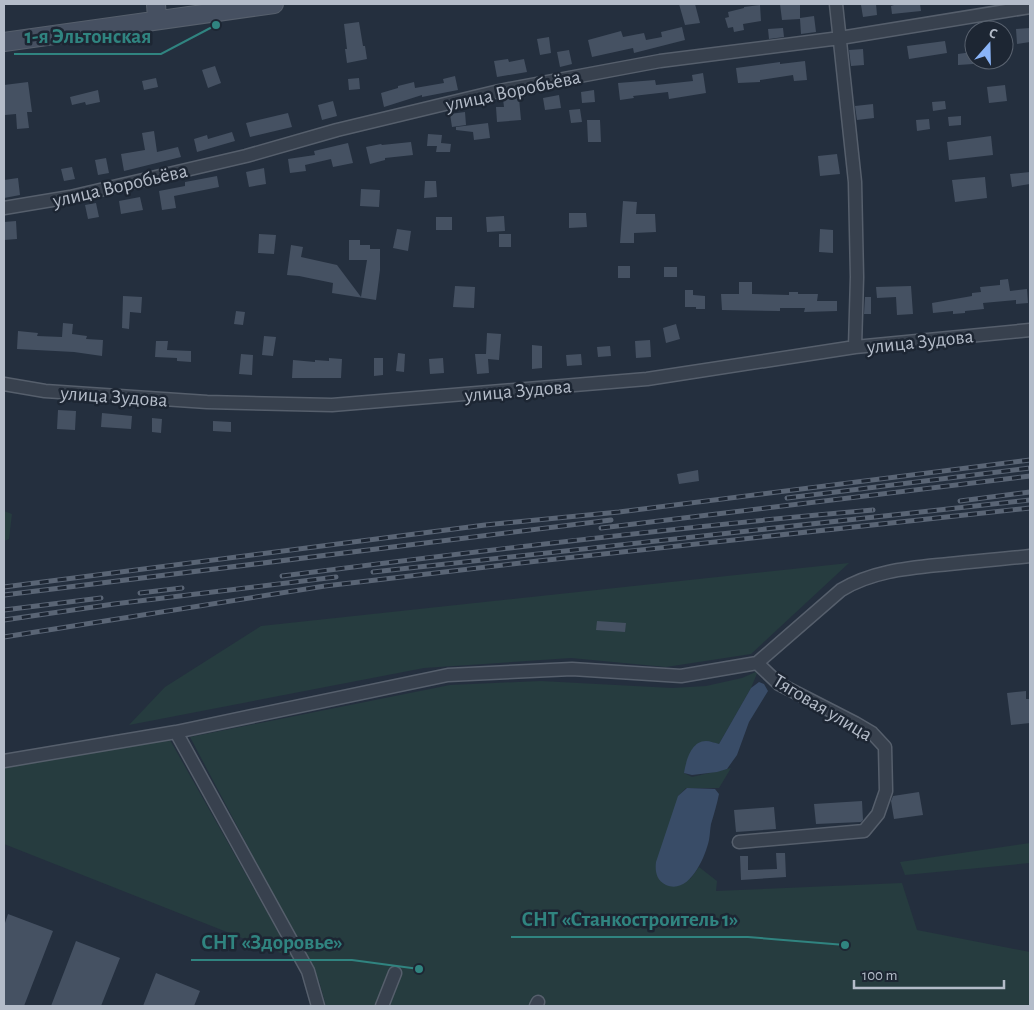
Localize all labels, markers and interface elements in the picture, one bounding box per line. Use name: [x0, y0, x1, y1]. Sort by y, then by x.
callout: 1-я Эльтонская: [14, 18, 161, 54]
north arrow: [964, 20, 1014, 70]
text: 1-я Эльтонская: [24, 26, 152, 47]
text: С: [987, 26, 999, 42]
street label: улица Воробьёва: [443, 67, 583, 115]
street label: улица Воробьёва: [50, 161, 189, 211]
street label: улица Зудова: [865, 326, 974, 358]
street label: улица Зудова: [463, 376, 572, 406]
street label: улица Зудова: [59, 383, 168, 411]
street label: Тяговая улица: [769, 670, 876, 745]
callout: СНТ «Станкостроитель 1»: [511, 901, 748, 937]
text: СНТ «Станкостроитель 1»: [521, 909, 739, 930]
callout: СНТ «Здоровье»: [191, 924, 352, 960]
text: СНТ «Здоровье»: [201, 932, 343, 953]
scale bar: [854, 958, 1004, 990]
text: 100 m: [862, 968, 897, 983]

